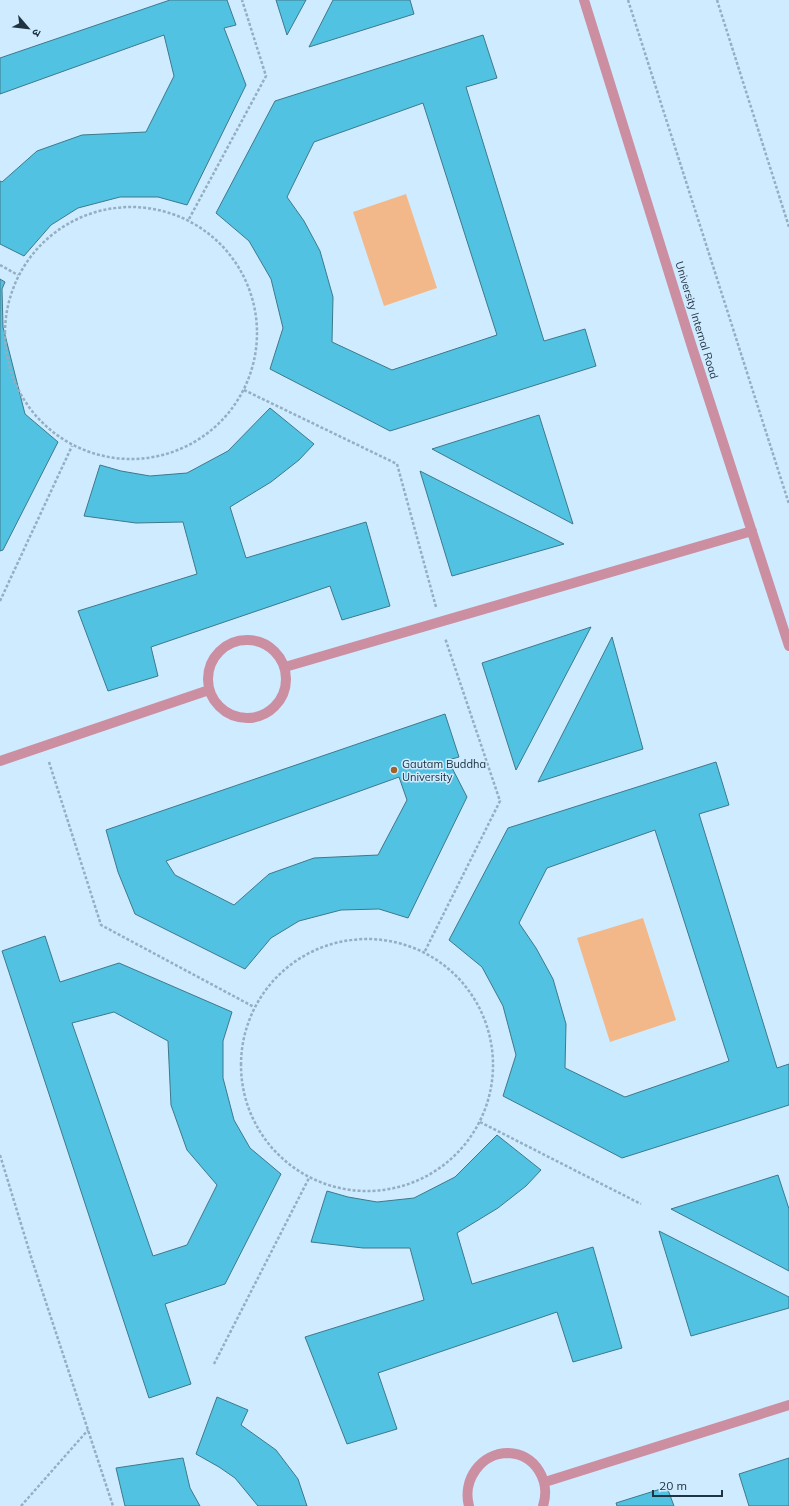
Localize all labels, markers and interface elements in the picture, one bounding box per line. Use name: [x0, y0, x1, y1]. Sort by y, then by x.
north arrow: [8, 8, 48, 48]
text: उ: [29, 27, 45, 39]
street label: University Internal Road: [672, 260, 722, 380]
place label: Gautam Buddha University: [402, 757, 486, 784]
marker: Gautam Buddha University: [389, 765, 399, 775]
scale bar: [653, 1472, 722, 1498]
text: 20 m: [659, 1478, 687, 1493]

